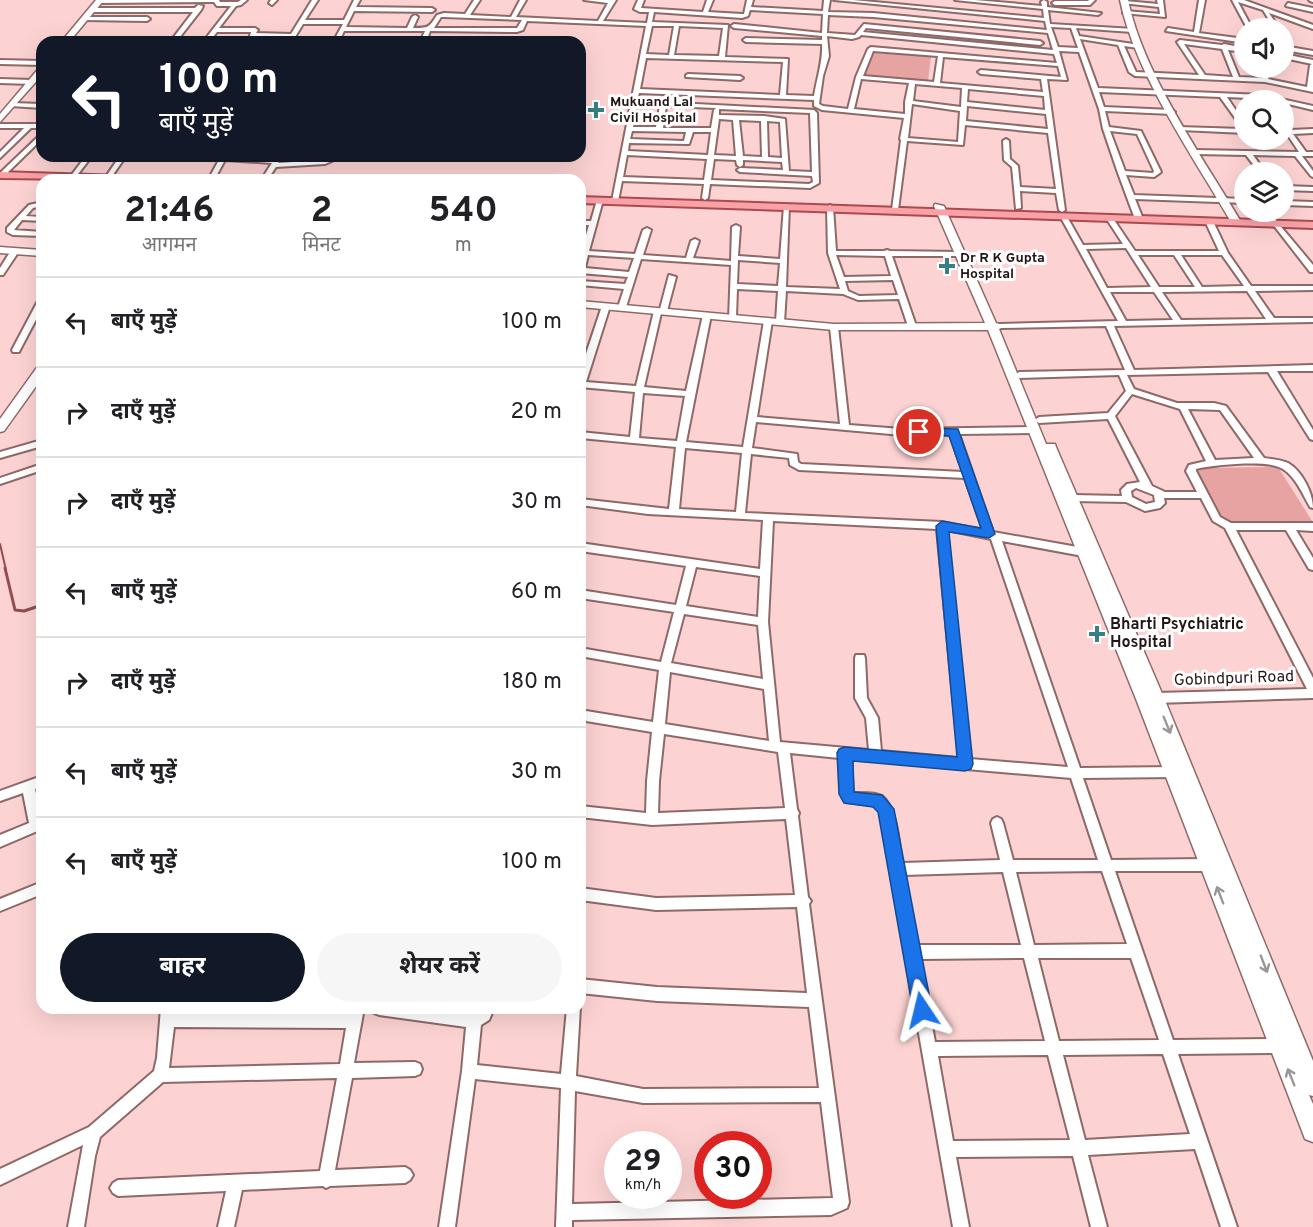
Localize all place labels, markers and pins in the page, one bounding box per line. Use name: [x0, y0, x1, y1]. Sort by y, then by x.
place label: Mukuand Lal Civil Hospital: [610, 94, 696, 127]
marker: Mukuand Lal Civil Hospital: [587, 101, 605, 119]
place label: Dr R K Gupta Hospital: [960, 250, 1045, 283]
marker: Dr R K Gupta Hospital: [938, 257, 956, 275]
pin: [893, 406, 944, 457]
place label: Bharti Psychiatric Hospital: [1110, 615, 1244, 653]
marker: Bharti Psychiatric Hospital: [1088, 625, 1106, 643]

